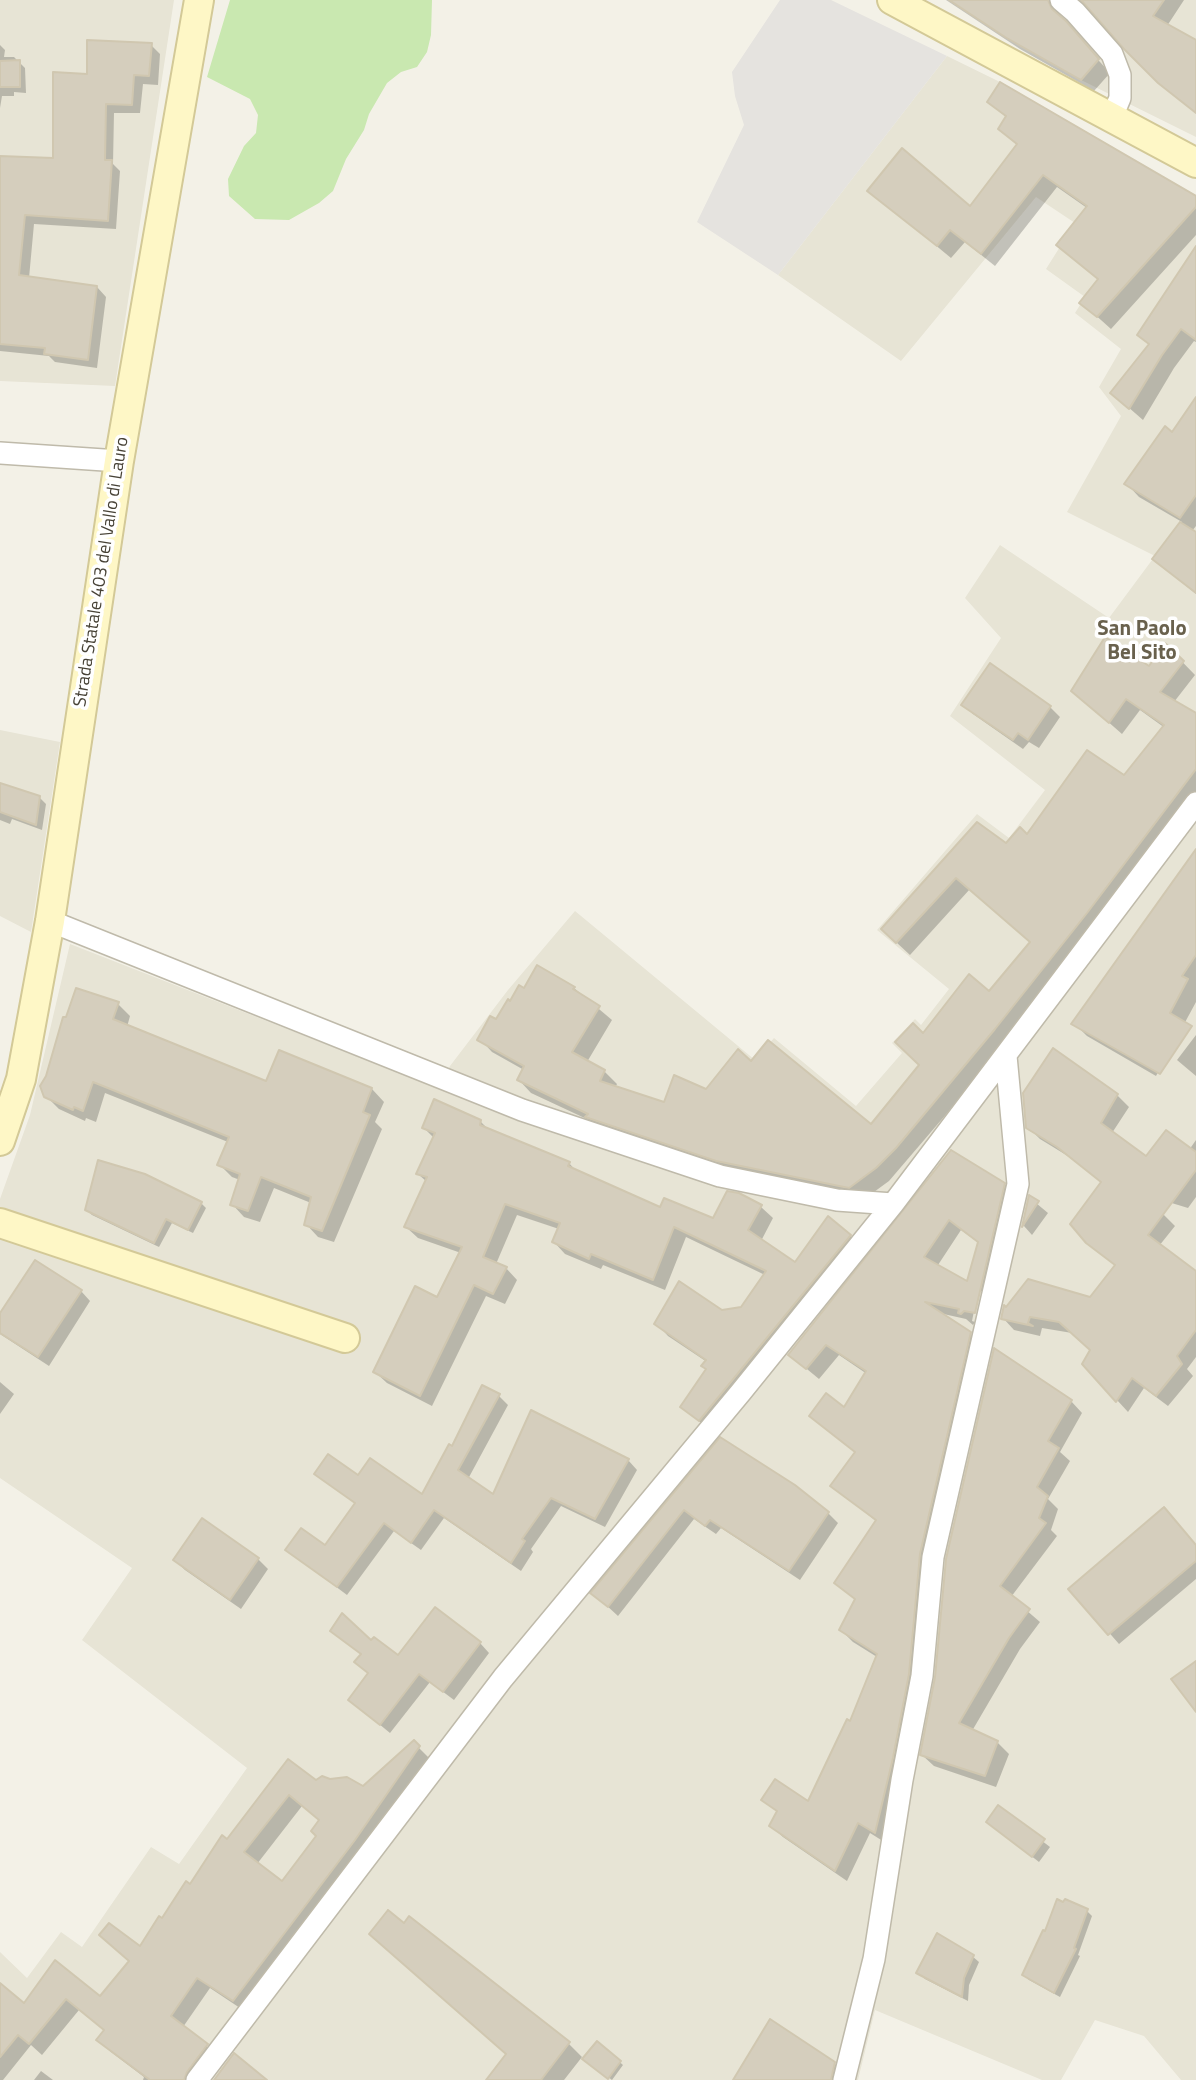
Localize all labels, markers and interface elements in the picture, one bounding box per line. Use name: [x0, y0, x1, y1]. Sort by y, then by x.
street label: Strada Statale 403 del Vallo di Lauro: [70, 435, 134, 709]
district label: San Paolo Bel Sito: [1097, 617, 1187, 667]

